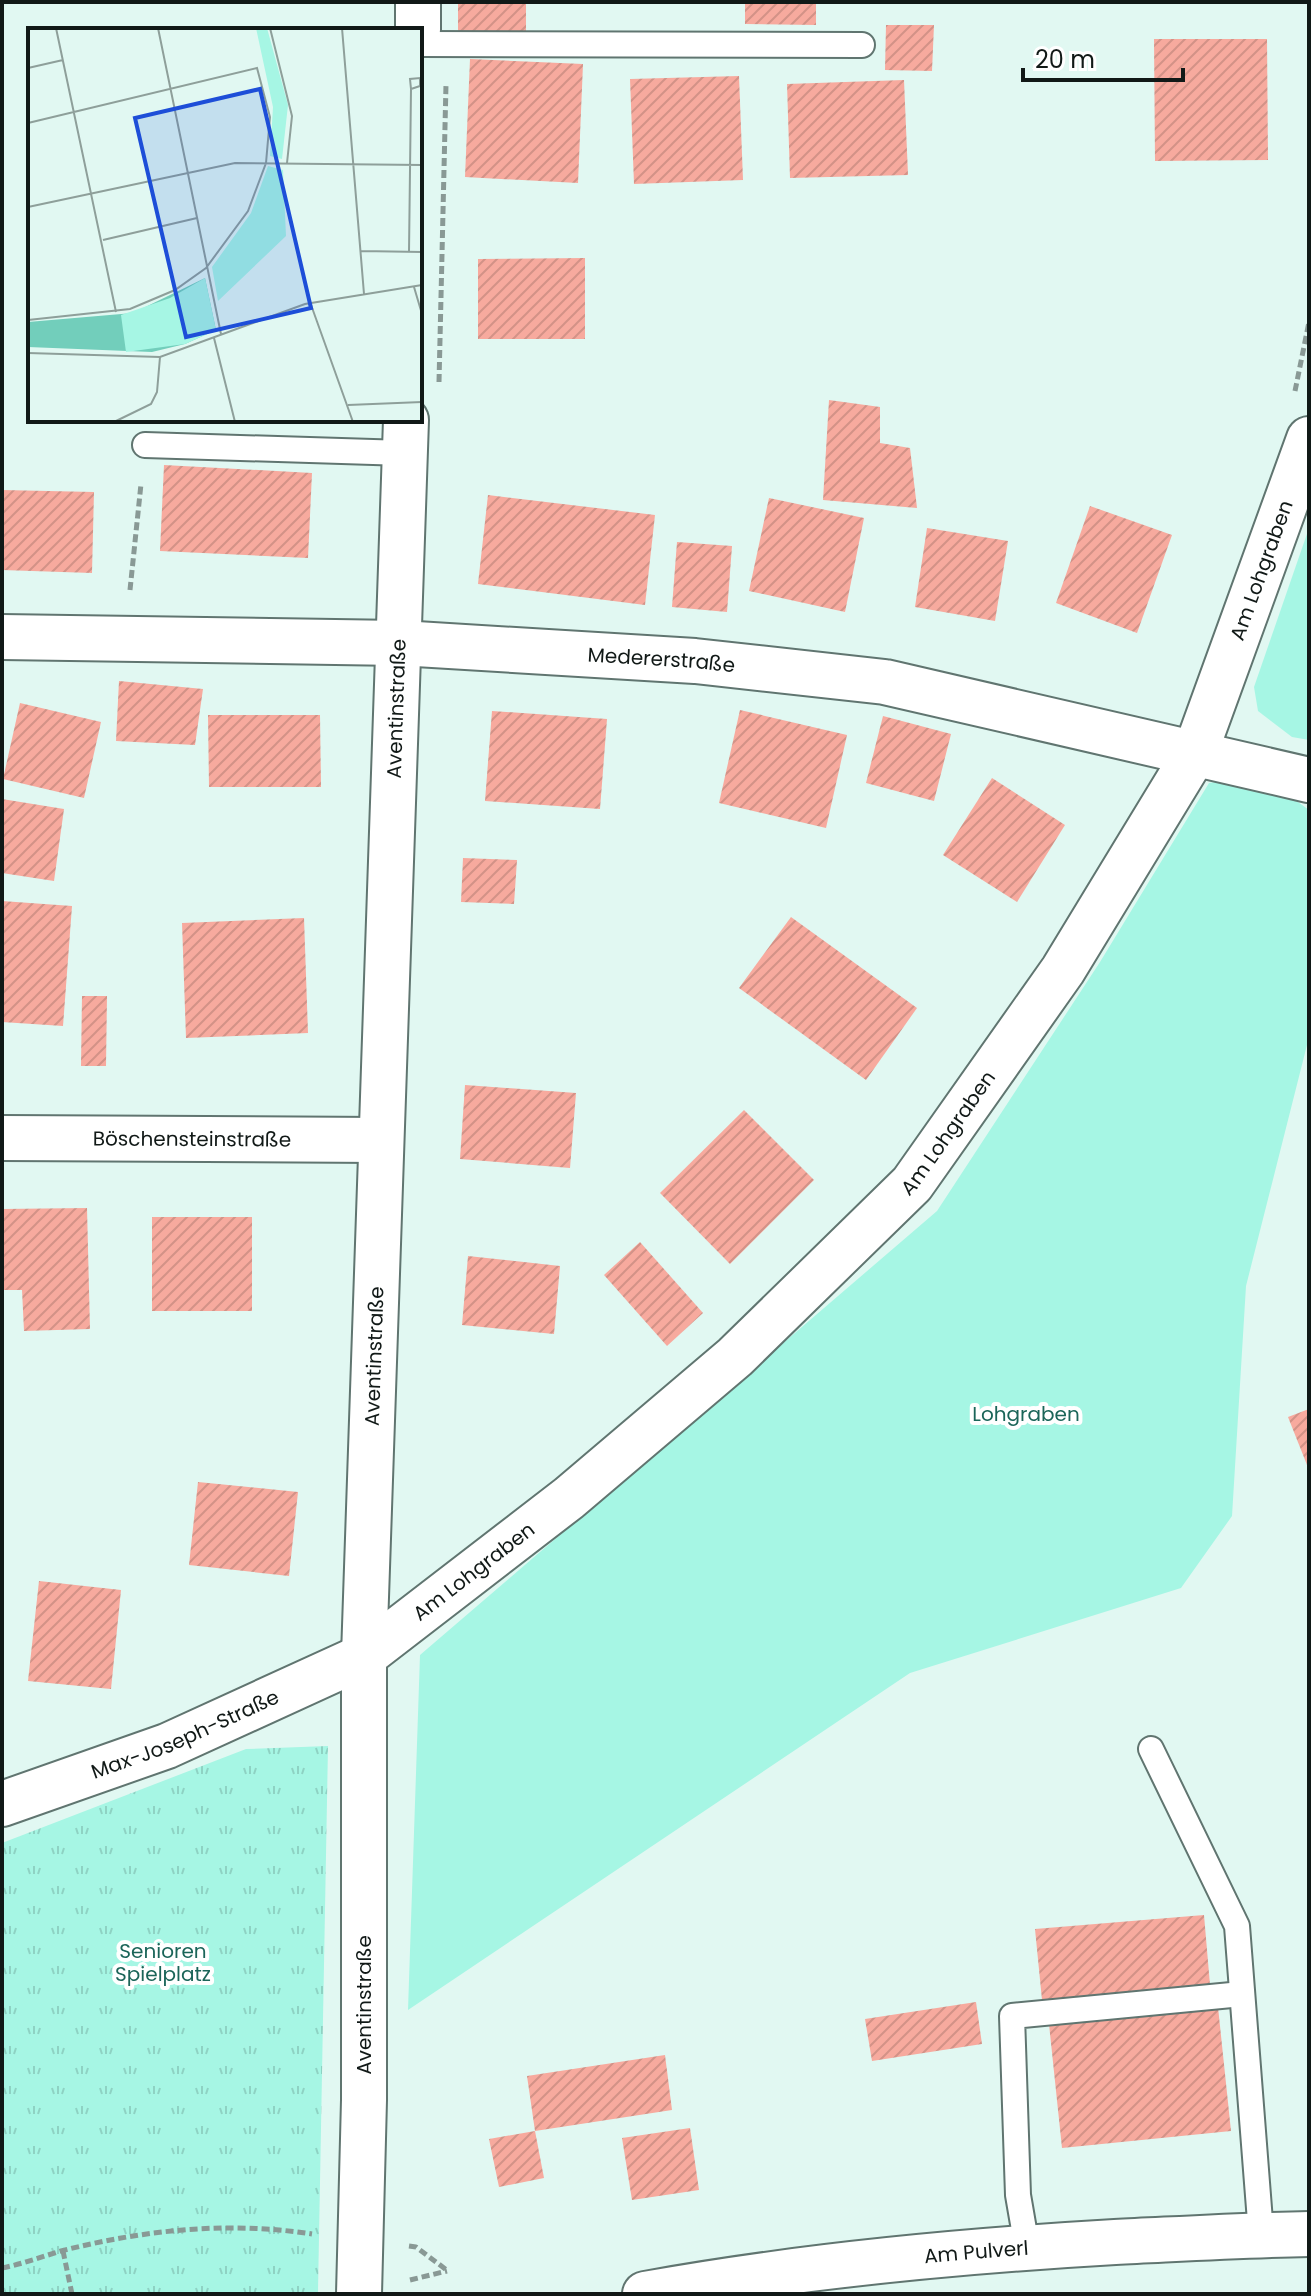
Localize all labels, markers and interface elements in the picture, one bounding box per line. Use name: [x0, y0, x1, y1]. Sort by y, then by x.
inset map: [28, 28, 422, 422]
scale bar: [1023, 32, 1183, 82]
text: 20 m: [1035, 43, 1095, 76]
street label: Am Lohgraben: [1223, 496, 1300, 644]
street label: Aventinstraße: [380, 638, 413, 779]
street label: Medererstraße: [587, 640, 737, 679]
street label: Am Lohgraben: [894, 1065, 1002, 1202]
street label: Böschensteinstraße: [93, 1124, 291, 1154]
street label: Aventinstraße: [358, 1286, 391, 1427]
park label: Lohgraben: [972, 1400, 1080, 1428]
street label: Am Lohgraben: [407, 1515, 540, 1627]
street label: Max-Joseph-Straße: [87, 1683, 283, 1786]
street label: Aventinstraße: [350, 1935, 378, 2075]
park label: Senioren Spielplatz: [115, 1937, 211, 1988]
street label: Am Pulverl: [923, 2234, 1029, 2270]

